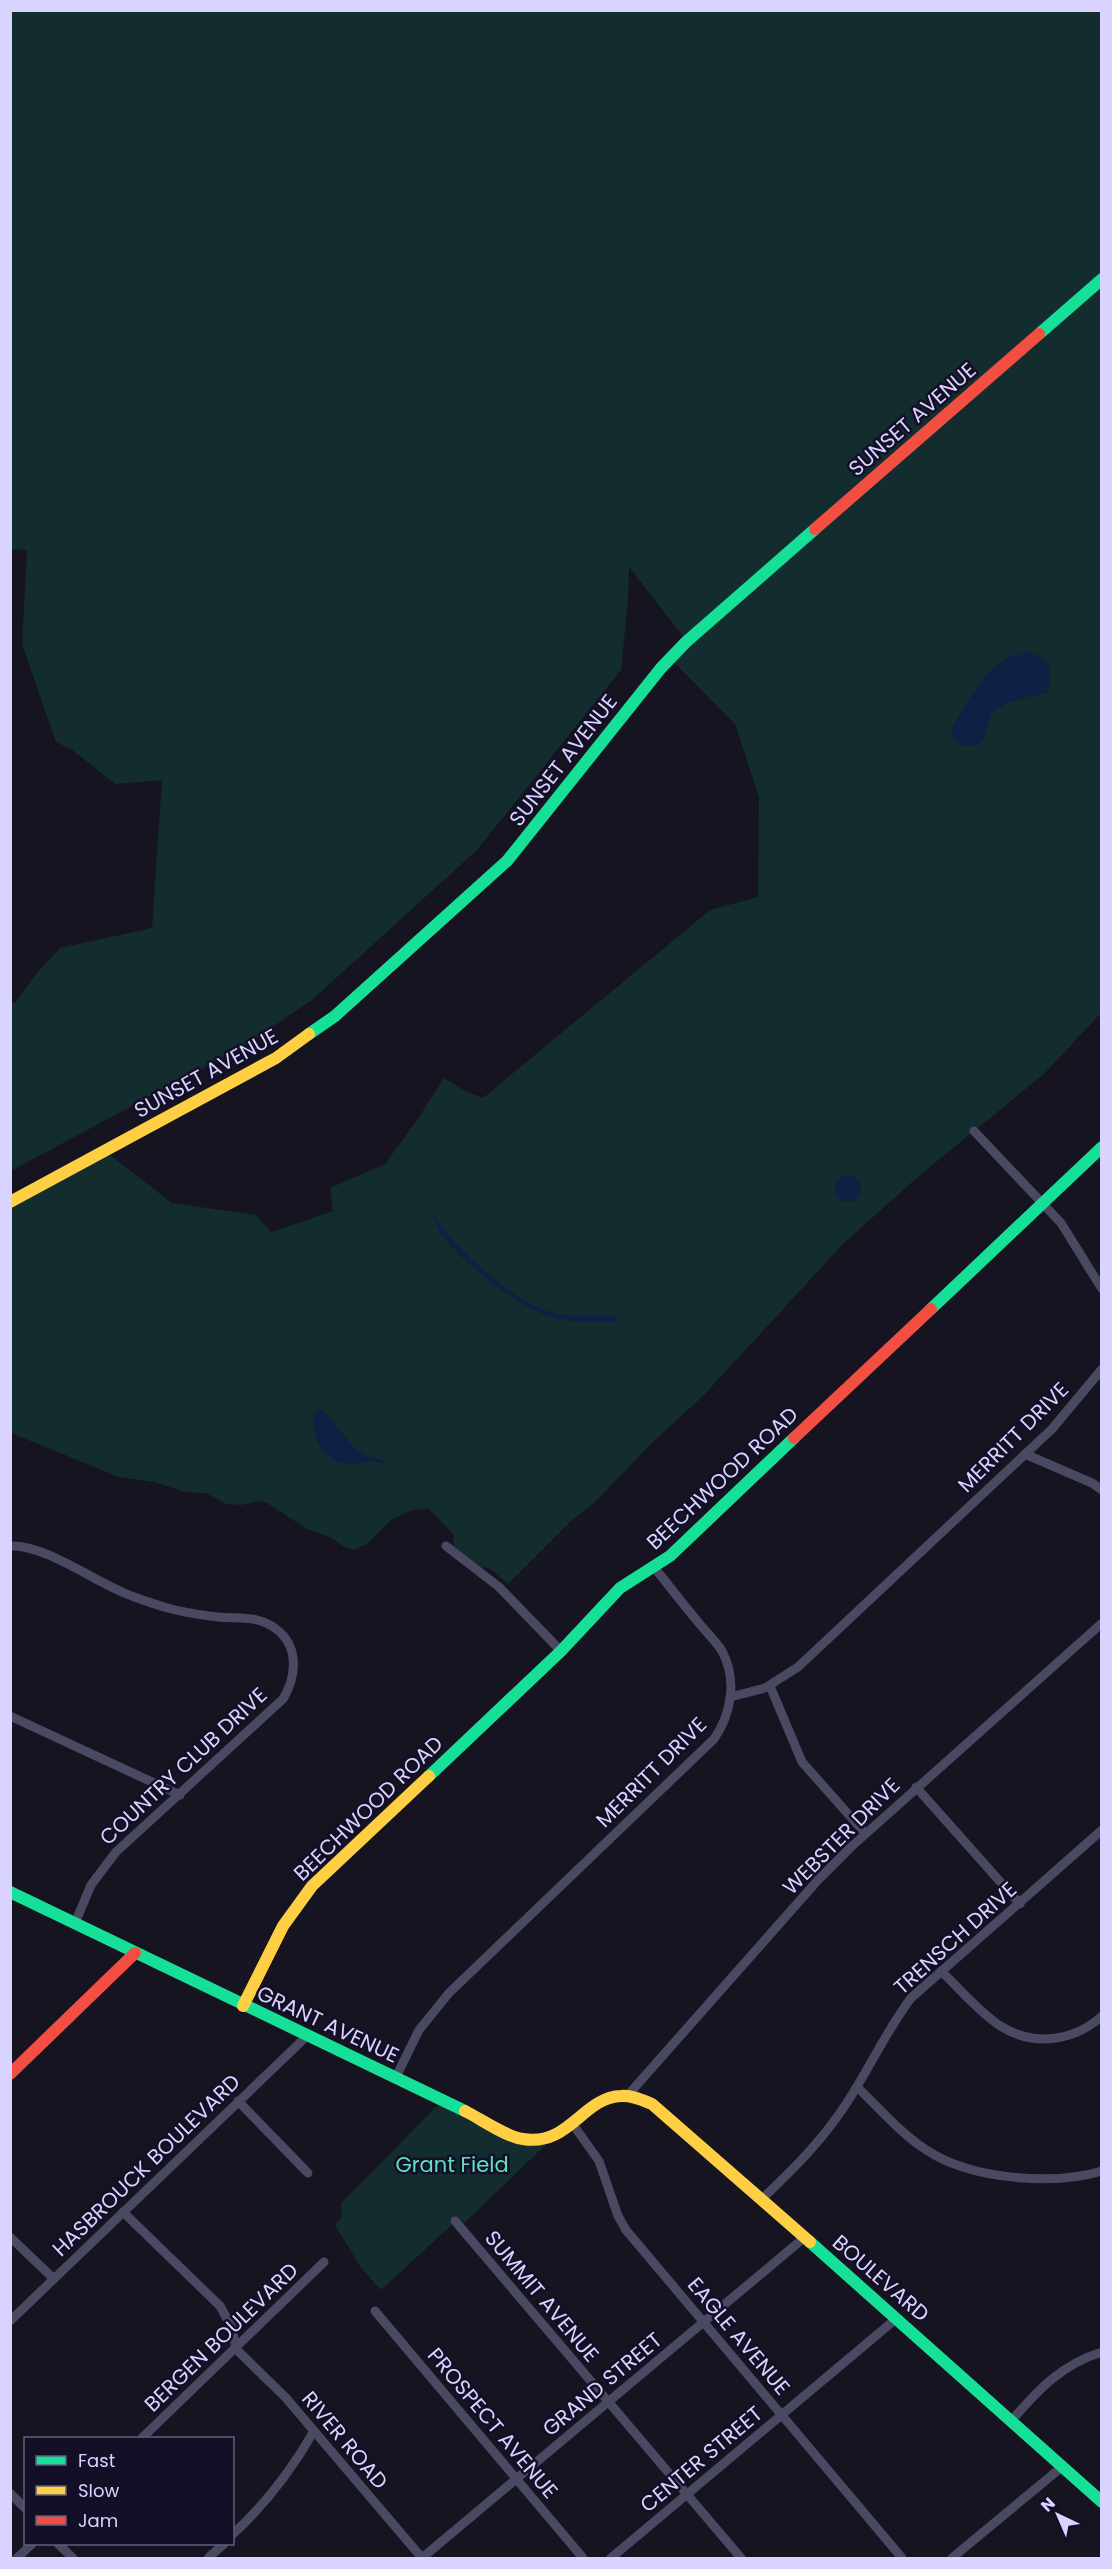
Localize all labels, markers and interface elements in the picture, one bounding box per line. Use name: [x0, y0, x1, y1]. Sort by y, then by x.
street label: SUNSET AVENUE: [842, 356, 982, 482]
street label: SUNSET AVENUE: [502, 688, 624, 832]
street label: SUNSET AVENUE: [129, 1021, 283, 1125]
street label: MERRITT DRIVE: [951, 1375, 1075, 1499]
street label: BEECHWOOD ROAD: [640, 1400, 804, 1556]
street label: COUNTRY CLUB DRIVE: [93, 1681, 273, 1851]
street label: MERRITT DRIVE: [589, 1710, 713, 1834]
street label: BEECHWOOD ROAD: [287, 1729, 449, 1887]
street label: WEBSTER DRIVE: [776, 1771, 906, 1901]
street label: TRENSCH DRIVE: [887, 1875, 1023, 2001]
street label: GRANT AVENUE: [252, 1978, 404, 2070]
street label: HASBROUCK BOULEVARD: [46, 2067, 246, 2263]
park label: Grant Field: [395, 2150, 509, 2179]
street label: SUMMIT AVENUE: [478, 2224, 606, 2368]
street label: BOULEVARD: [826, 2228, 936, 2328]
street label: BERGEN BOULEVARD: [138, 2256, 304, 2418]
street label: EAGLE AVENUE: [681, 2271, 797, 2401]
street label: GRAND STREET: [536, 2325, 668, 2443]
street label: PROSPECT AVENUE: [421, 2341, 565, 2505]
street label: RIVER ROAD: [295, 2385, 395, 2495]
street label: CENTER STREET: [634, 2399, 768, 2519]
legend: [24, 2437, 234, 2545]
text: Fast: [78, 2448, 115, 2473]
text: Slow: [78, 2478, 120, 2503]
north arrow: [1028, 2485, 1088, 2545]
text: N: [1036, 2492, 1060, 2517]
text: Jam: [78, 2508, 118, 2533]

